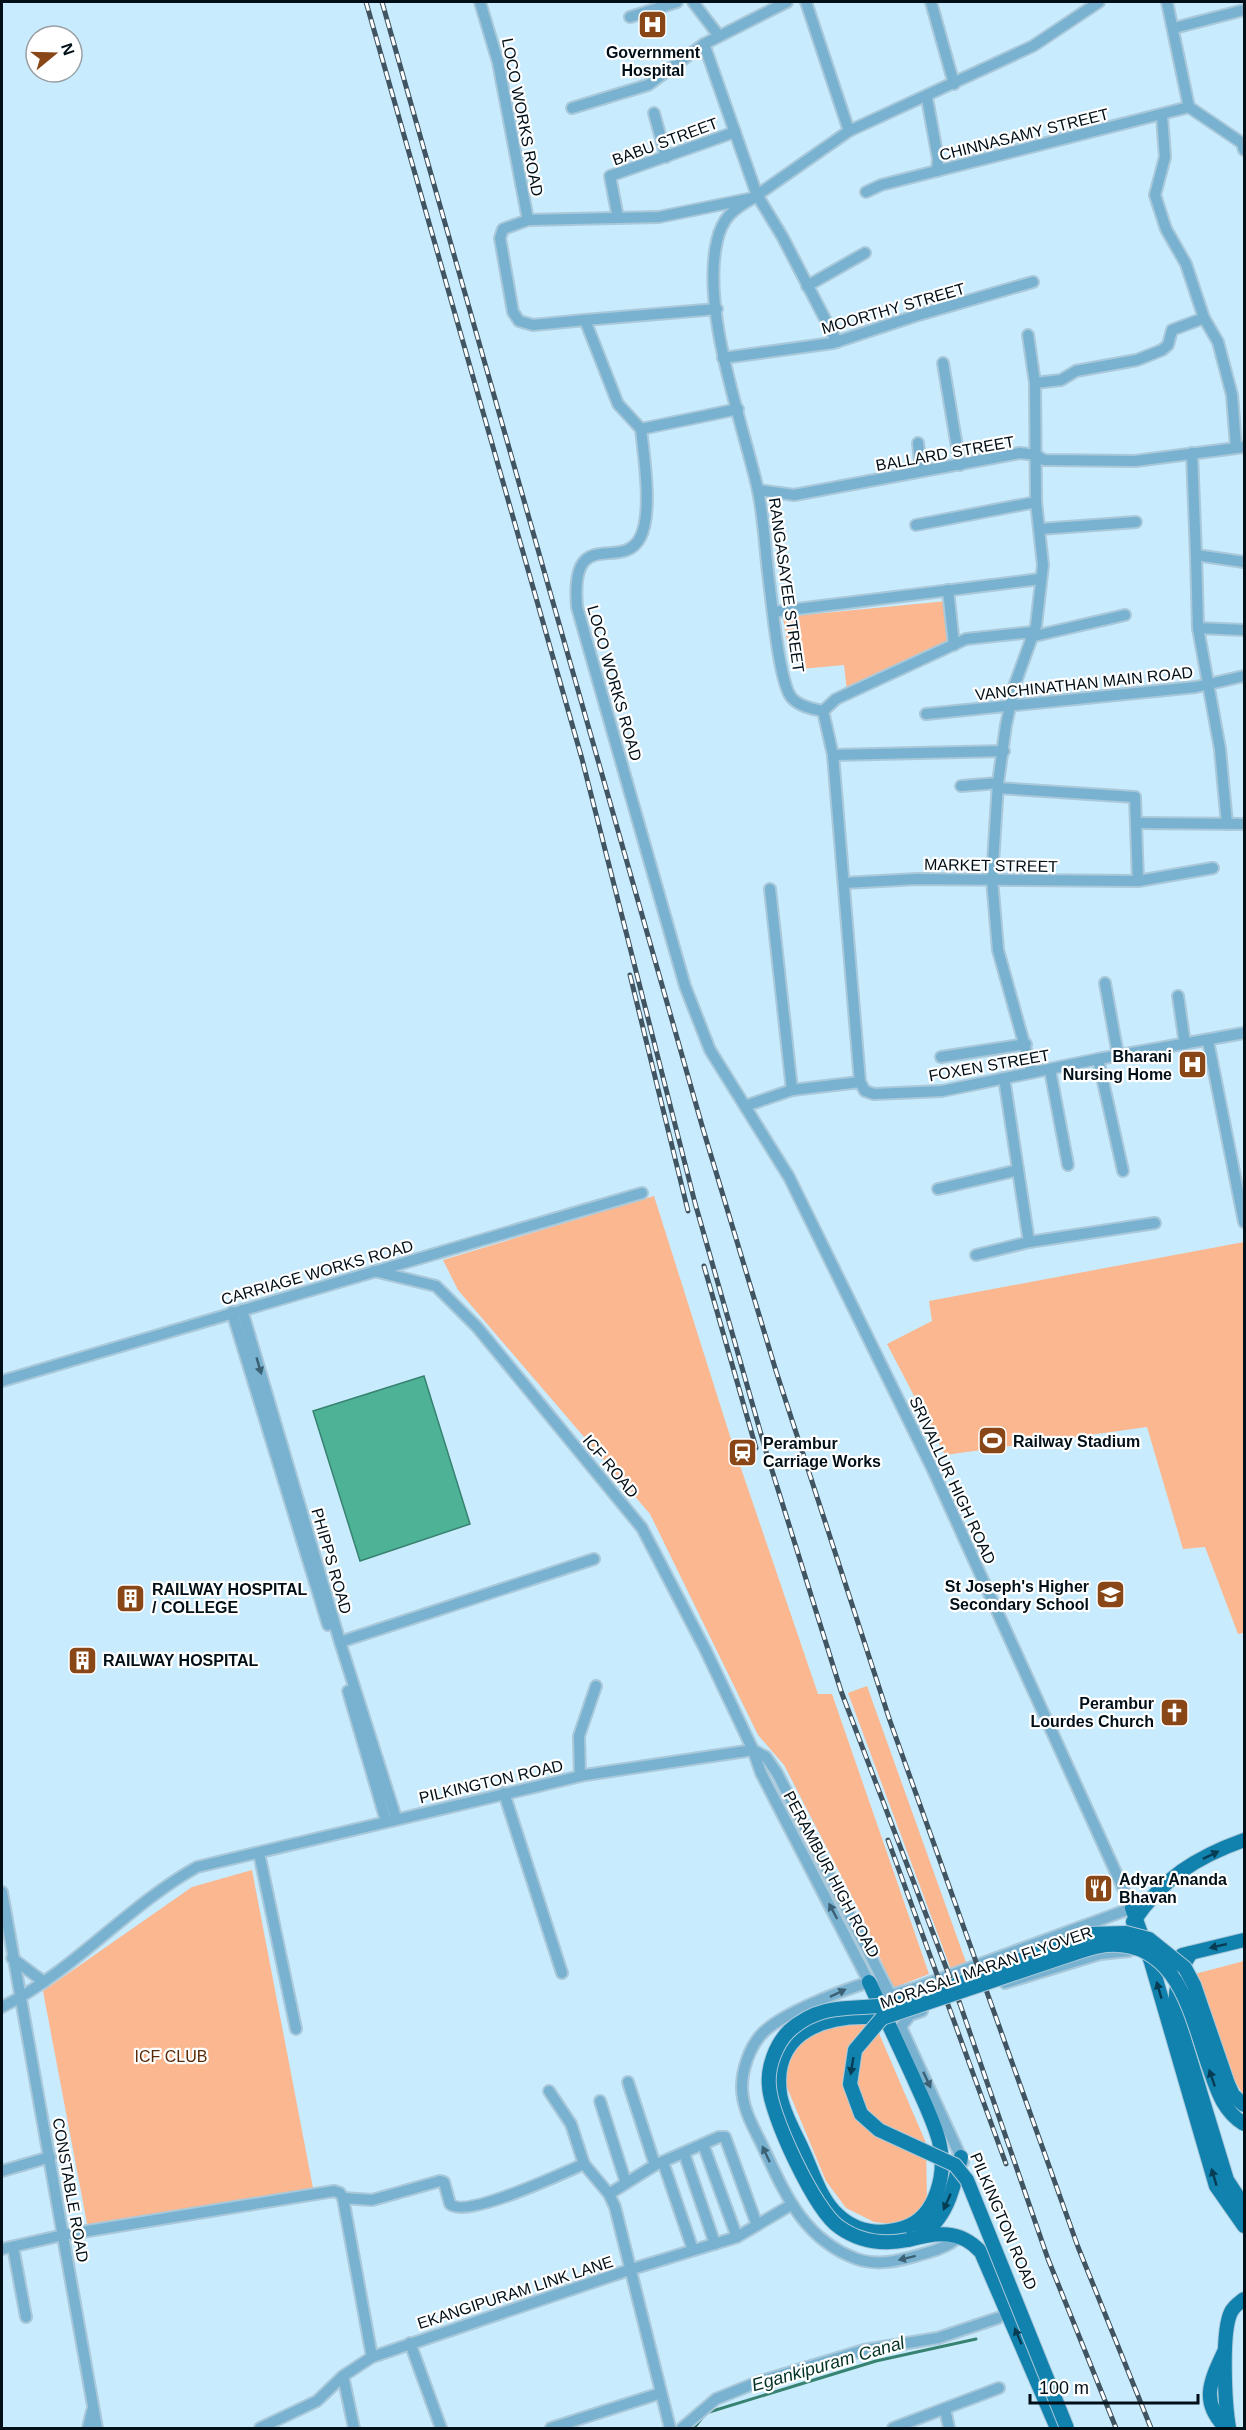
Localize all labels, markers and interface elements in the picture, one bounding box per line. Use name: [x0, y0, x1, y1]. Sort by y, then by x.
hospital icon: Government Hospital: [637, 8, 669, 40]
north arrow: [24, 24, 84, 84]
street label: LOCO WORKS ROAD: [499, 36, 546, 198]
text: N: [58, 41, 78, 58]
place label: Government Hospital: [606, 44, 701, 79]
street label: CHINNASAMY STREET: [938, 105, 1111, 164]
street label: BABU STREET: [610, 114, 721, 168]
street label: MOORTHY STREET: [819, 280, 967, 337]
street label: BALLARD STREET: [874, 433, 1016, 474]
street label: RANGASAYEE STREET: [766, 496, 807, 674]
street label: LOCO WORKS ROAD: [584, 603, 645, 763]
street label: VANCHINATHAN MAIN ROAD: [974, 664, 1194, 703]
street label: MARKET STREET: [924, 856, 1058, 875]
street label: FOXEN STREET: [927, 1046, 1051, 1085]
place label: Bharani Nursing Home: [1063, 1048, 1172, 1083]
hospital icon: Bharani Nursing Home: [1177, 1049, 1209, 1081]
street label: CARRIAGE WORKS ROAD: [219, 1237, 415, 1308]
one-way arrow: [255, 1357, 264, 1375]
street label: SRIVALLUR HIGH ROAD: [906, 1394, 999, 1567]
sports icon: Railway Stadium: [976, 1425, 1008, 1457]
street label: ICF ROAD: [580, 1432, 642, 1501]
place label: Railway Stadium: [1013, 1433, 1140, 1450]
place label: Perambur Carriage Works: [763, 1435, 881, 1470]
station icon: Perambur Carriage Works: [726, 1436, 758, 1468]
street label: PHIPPS ROAD: [308, 1506, 355, 1616]
place label: St Joseph's Higher Secondary School: [945, 1578, 1089, 1613]
school or university icon: St Joseph's Higher Secondary School: [1094, 1579, 1126, 1611]
place label: RAILWAY HOSPITAL / COLLEGE: [152, 1581, 308, 1616]
building icon: RAILWAY HOSPITAL / COLLEGE: [115, 1582, 147, 1614]
building icon: RAILWAY HOSPITAL: [66, 1644, 98, 1676]
place label: RAILWAY HOSPITAL: [103, 1652, 259, 1669]
place label: Perambur Lourdes Church: [1030, 1695, 1154, 1730]
church icon: Perambur Lourdes Church: [1159, 1696, 1191, 1728]
street label: PILKINGTON ROAD: [417, 1757, 565, 1806]
street label: PERAMBUR HIGH ROAD: [780, 1788, 883, 1960]
one-way arrow: [1202, 1850, 1219, 1859]
place label: Adyar Ananda Bhavan: [1119, 1871, 1227, 1906]
restaurant icon: Adyar Ananda Bhavan: [1082, 1872, 1114, 1904]
one-way arrow: [828, 1903, 838, 1920]
street label: MORASALI MARAN FLYOVER: [878, 1923, 1094, 2012]
one-way arrow: [1209, 1942, 1227, 1952]
one-way arrow: [1154, 1981, 1163, 1999]
one-way arrow: [829, 1988, 847, 1998]
park label: ICF CLUB: [135, 2048, 207, 2065]
one-way arrow: [847, 2057, 856, 2076]
one-way arrow: [1207, 2069, 1217, 2087]
one-way arrow: [922, 2071, 932, 2089]
street label: CONSTABLE ROAD: [49, 2117, 92, 2264]
one-way arrow: [762, 2145, 771, 2162]
street label: PILKINGTON ROAD: [967, 2150, 1040, 2292]
one-way arrow: [1209, 2168, 1218, 2186]
one-way arrow: [942, 2193, 952, 2211]
street label: EKANGIPURAM LINK LANE: [415, 2253, 615, 2332]
one-way arrow: [898, 2254, 916, 2264]
one-way arrow: [1013, 2327, 1022, 2345]
water label: Egankipuram Canal: [749, 2332, 908, 2395]
scale bar: [1030, 2367, 1198, 2405]
text: 100 m: [1039, 2378, 1089, 2398]

